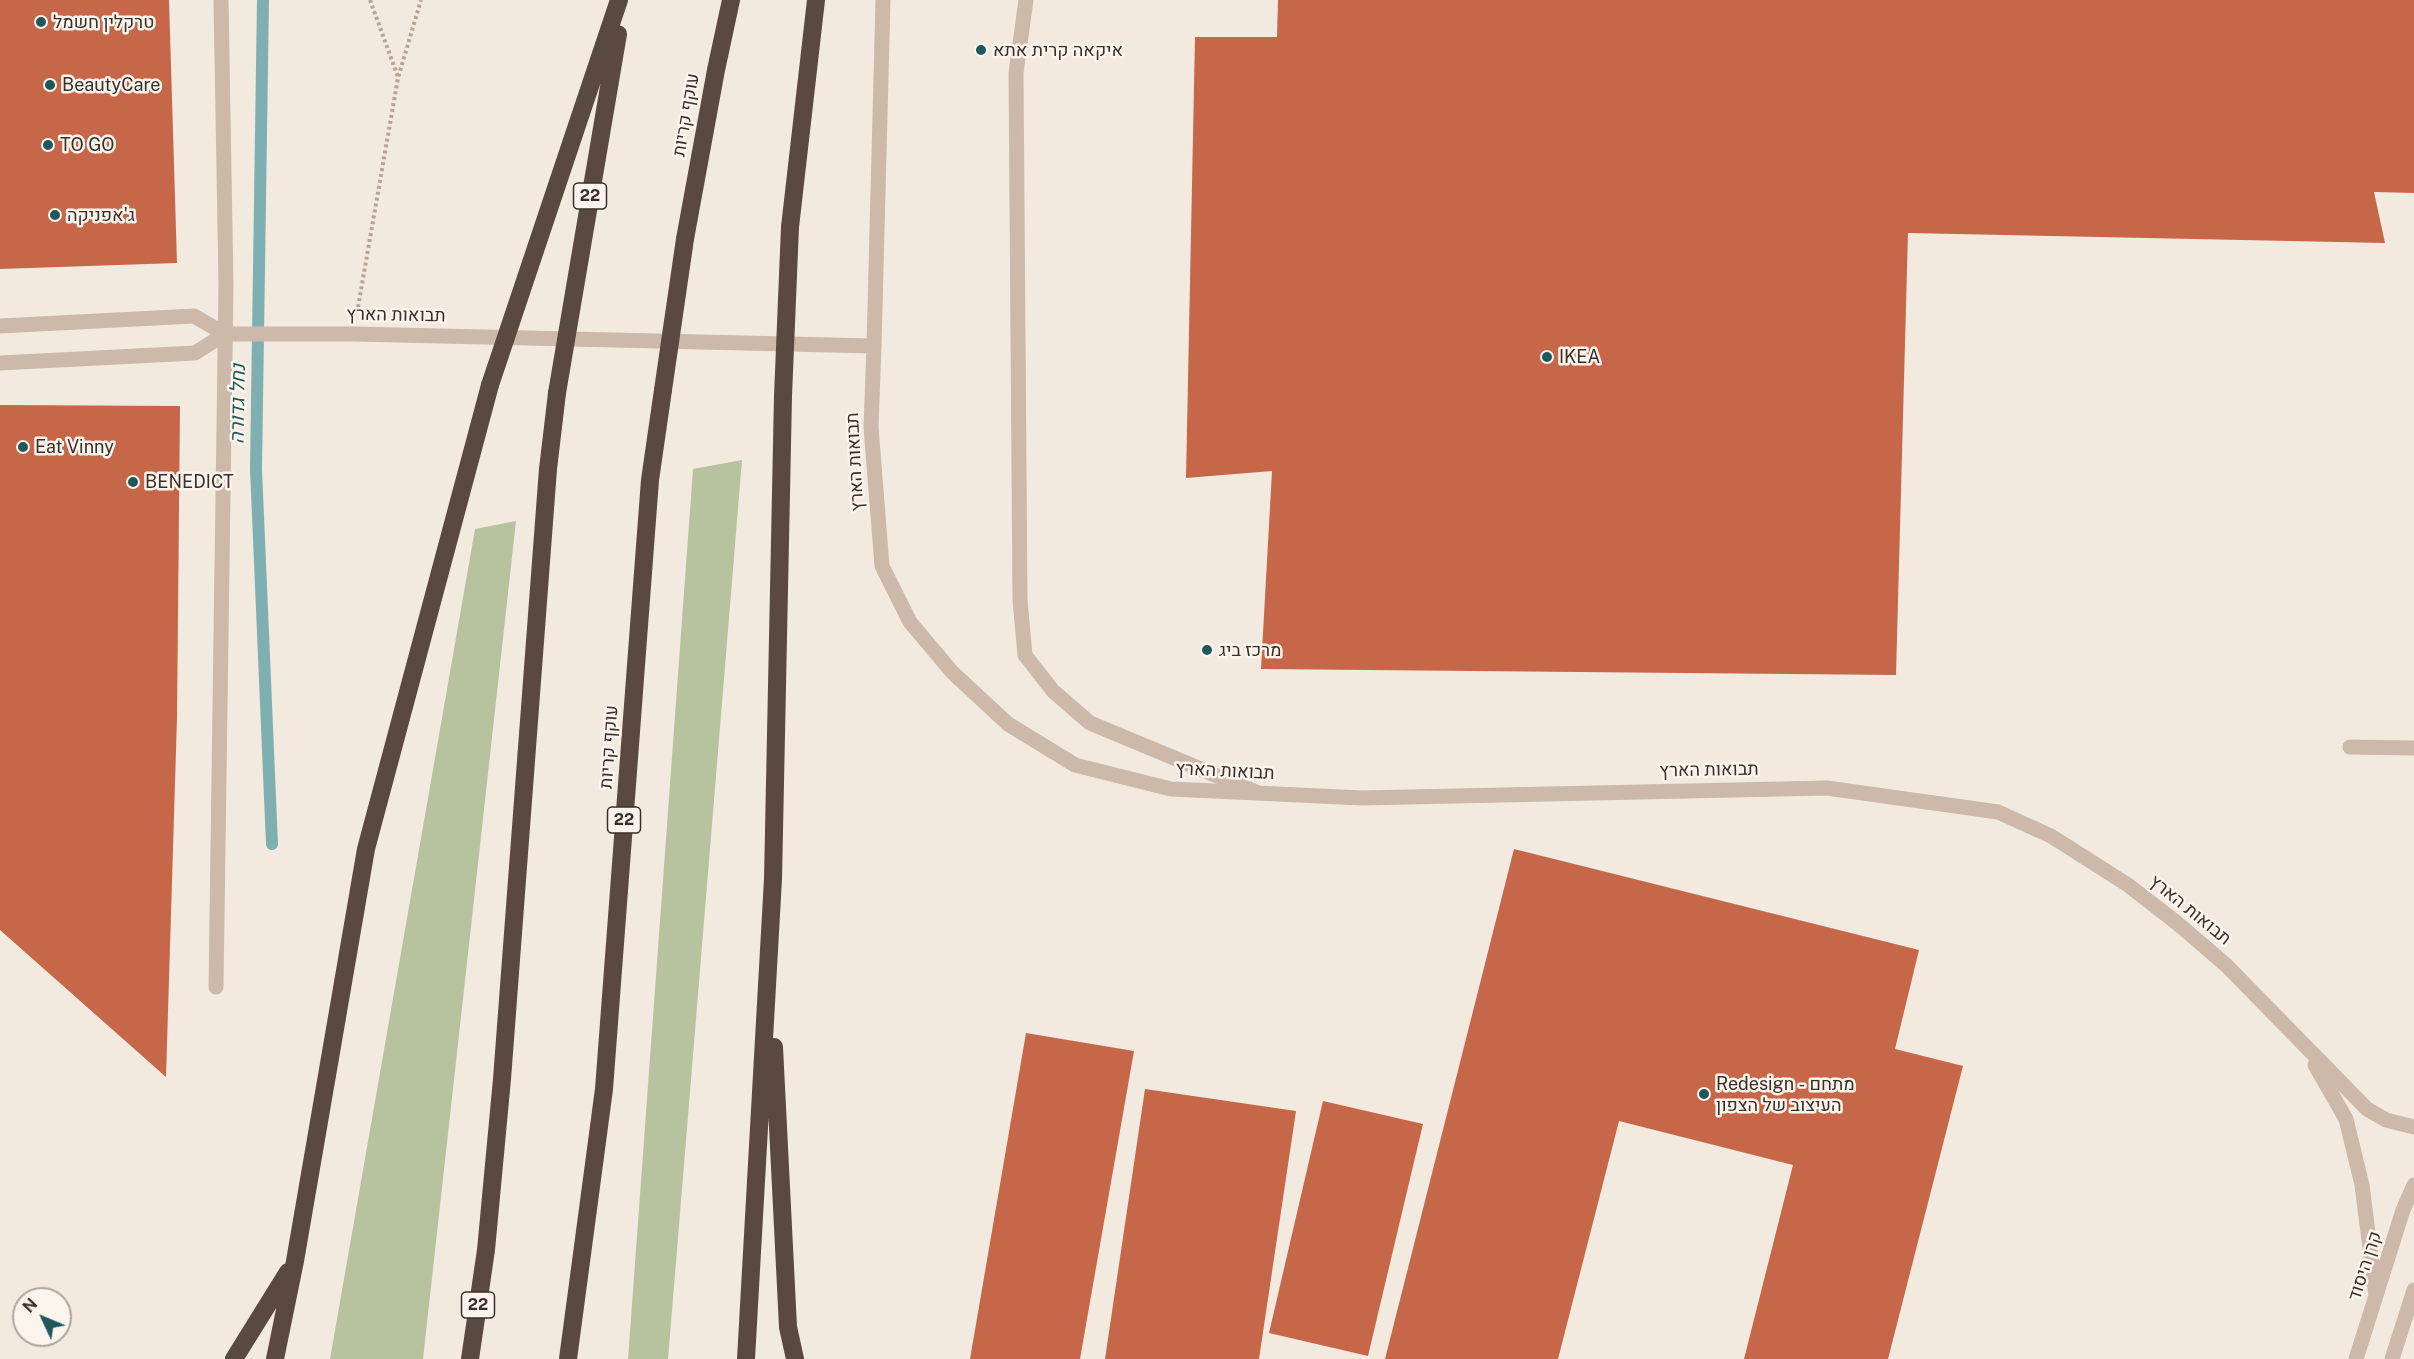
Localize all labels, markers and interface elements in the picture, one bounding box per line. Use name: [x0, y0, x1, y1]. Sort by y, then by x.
place label: טרקלין חשמל: [53, 11, 154, 33]
marker: טרקלין חשמל: [34, 15, 48, 29]
place label: איקאה קרית אתא: [993, 39, 1123, 61]
marker: איקאה קרית אתא: [974, 43, 988, 57]
street label: עוקף קריות: [668, 72, 704, 158]
place label: BeautyCare: [62, 74, 161, 96]
marker: BeautyCare: [43, 78, 57, 92]
place label: TO GO: [60, 134, 115, 156]
marker: TO GO: [41, 138, 55, 152]
road number: 22: [574, 183, 606, 209]
place label: ג'אפניקה: [67, 204, 135, 226]
marker: ג'אפניקה: [48, 208, 62, 222]
street label: תבואות הארץ: [346, 303, 446, 327]
place label: IKEA: [1559, 346, 1600, 368]
marker: IKEA: [1540, 350, 1554, 364]
water label: נחל גדורה: [225, 364, 251, 444]
street label: תבואות הארץ: [842, 412, 868, 512]
place label: Eat Vinny: [35, 436, 114, 458]
marker: Eat Vinny: [16, 440, 30, 454]
place label: BENEDICT: [145, 471, 234, 493]
marker: BENEDICT: [126, 475, 140, 489]
place label: מרכז ביג: [1219, 639, 1282, 661]
marker: מרכז ביג: [1200, 643, 1214, 657]
street label: עוקף קריות: [595, 704, 623, 790]
street label: תבואות הארץ: [1175, 758, 1275, 784]
street label: תבואות הארץ: [1659, 758, 1759, 782]
road number: 22: [608, 807, 640, 833]
street label: תבואות הארץ: [2145, 870, 2235, 950]
place label: Redesign - מתחם העיצוב של הצפון: [1716, 1073, 1855, 1116]
marker: Redesign - מתחם העיצוב של הצפון: [1697, 1087, 1711, 1101]
street label: קרן היסוד: [2344, 1229, 2386, 1303]
north arrow: [12, 1287, 72, 1347]
road number: 22: [462, 1292, 494, 1318]
text: N: [19, 1294, 41, 1317]

